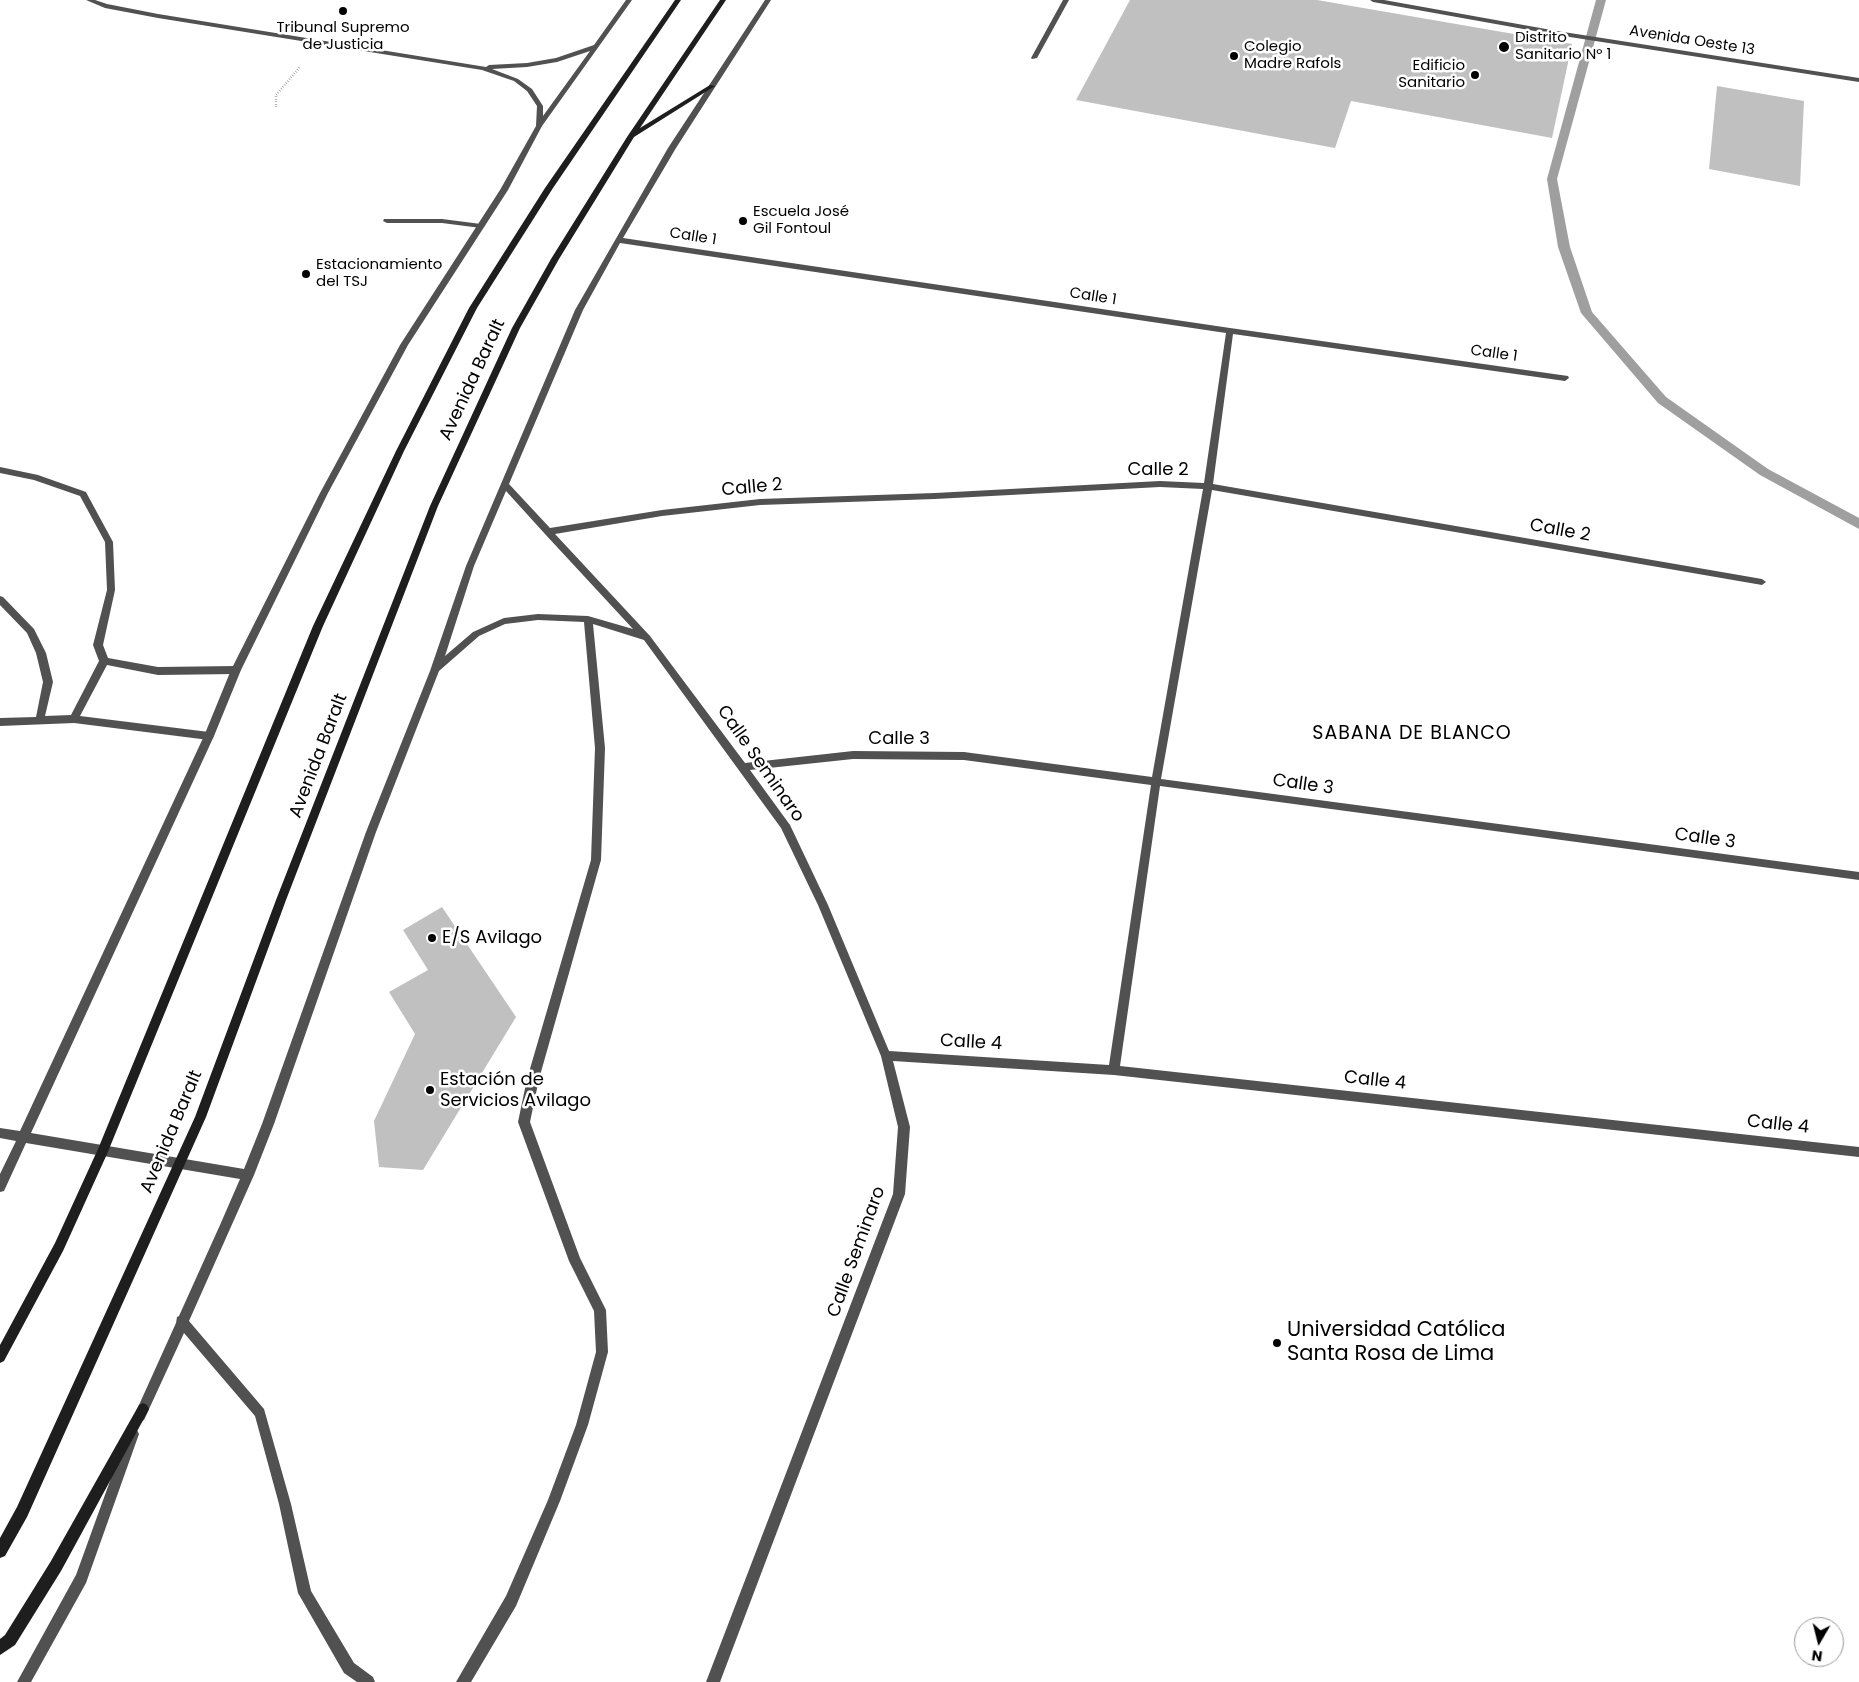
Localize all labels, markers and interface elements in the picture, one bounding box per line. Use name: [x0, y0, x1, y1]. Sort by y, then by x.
marker: Tribunal Supremo de Justicia: [337, 5, 349, 17]
place label: Tribunal Supremo de Justicia: [276, 19, 410, 54]
street label: Avenida Oeste 13: [1628, 22, 1756, 60]
place label: Distrito Sanitario N° 1: [1515, 29, 1611, 64]
place label: Colegio Madre Rafols: [1244, 38, 1341, 73]
marker: Distrito Sanitario N° 1: [1497, 40, 1511, 54]
marker: Colegio Madre Rafols: [1228, 50, 1240, 62]
place label: Edificio Sanitario: [1398, 57, 1465, 92]
marker: Edificio Sanitario: [1469, 69, 1481, 81]
place label: Escuela José Gil Fontoul: [753, 203, 849, 238]
marker: Escuela José Gil Fontoul: [737, 215, 749, 227]
street label: Calle 1: [668, 224, 718, 250]
place label: Estacionamiento del TSJ: [316, 256, 442, 291]
marker: Estacionamiento del TSJ: [300, 268, 312, 280]
street label: Calle 1: [1068, 284, 1118, 310]
street label: Avenida Baralt: [435, 316, 511, 444]
street label: Calle 1: [1469, 342, 1519, 366]
street label: Calle 2: [1127, 459, 1189, 481]
street label: Calle 2: [721, 475, 783, 501]
street label: Calle 2: [1528, 515, 1592, 547]
street label: Avenida Baralt: [285, 691, 353, 821]
street label: Calle Seminaro: [712, 701, 808, 827]
district label: SABANA DE BLANCO: [1310, 723, 1514, 745]
street label: Calle 3: [868, 728, 930, 750]
street label: Calle 3: [1271, 770, 1335, 800]
street label: Calle 3: [1673, 824, 1737, 854]
place label: E/S Avilago: [442, 927, 542, 949]
marker: E/S Avilago: [426, 932, 438, 944]
street label: Calle 4: [939, 1031, 1003, 1055]
street label: Avenida Baralt: [136, 1067, 208, 1197]
street label: Calle 4: [1343, 1067, 1407, 1095]
place label: Estación de Servicios Avilago: [440, 1069, 591, 1112]
marker: Estación de Servicios Avilago: [424, 1084, 436, 1096]
street label: Calle 4: [1746, 1111, 1810, 1139]
street label: Calle Seminaro: [823, 1184, 891, 1320]
place label: Universidad Católica Santa Rosa de Lima: [1287, 1318, 1506, 1368]
marker: Universidad Católica Santa Rosa de Lima: [1271, 1337, 1283, 1349]
north arrow: [1794, 1617, 1844, 1667]
text: N: [1810, 1645, 1824, 1666]

